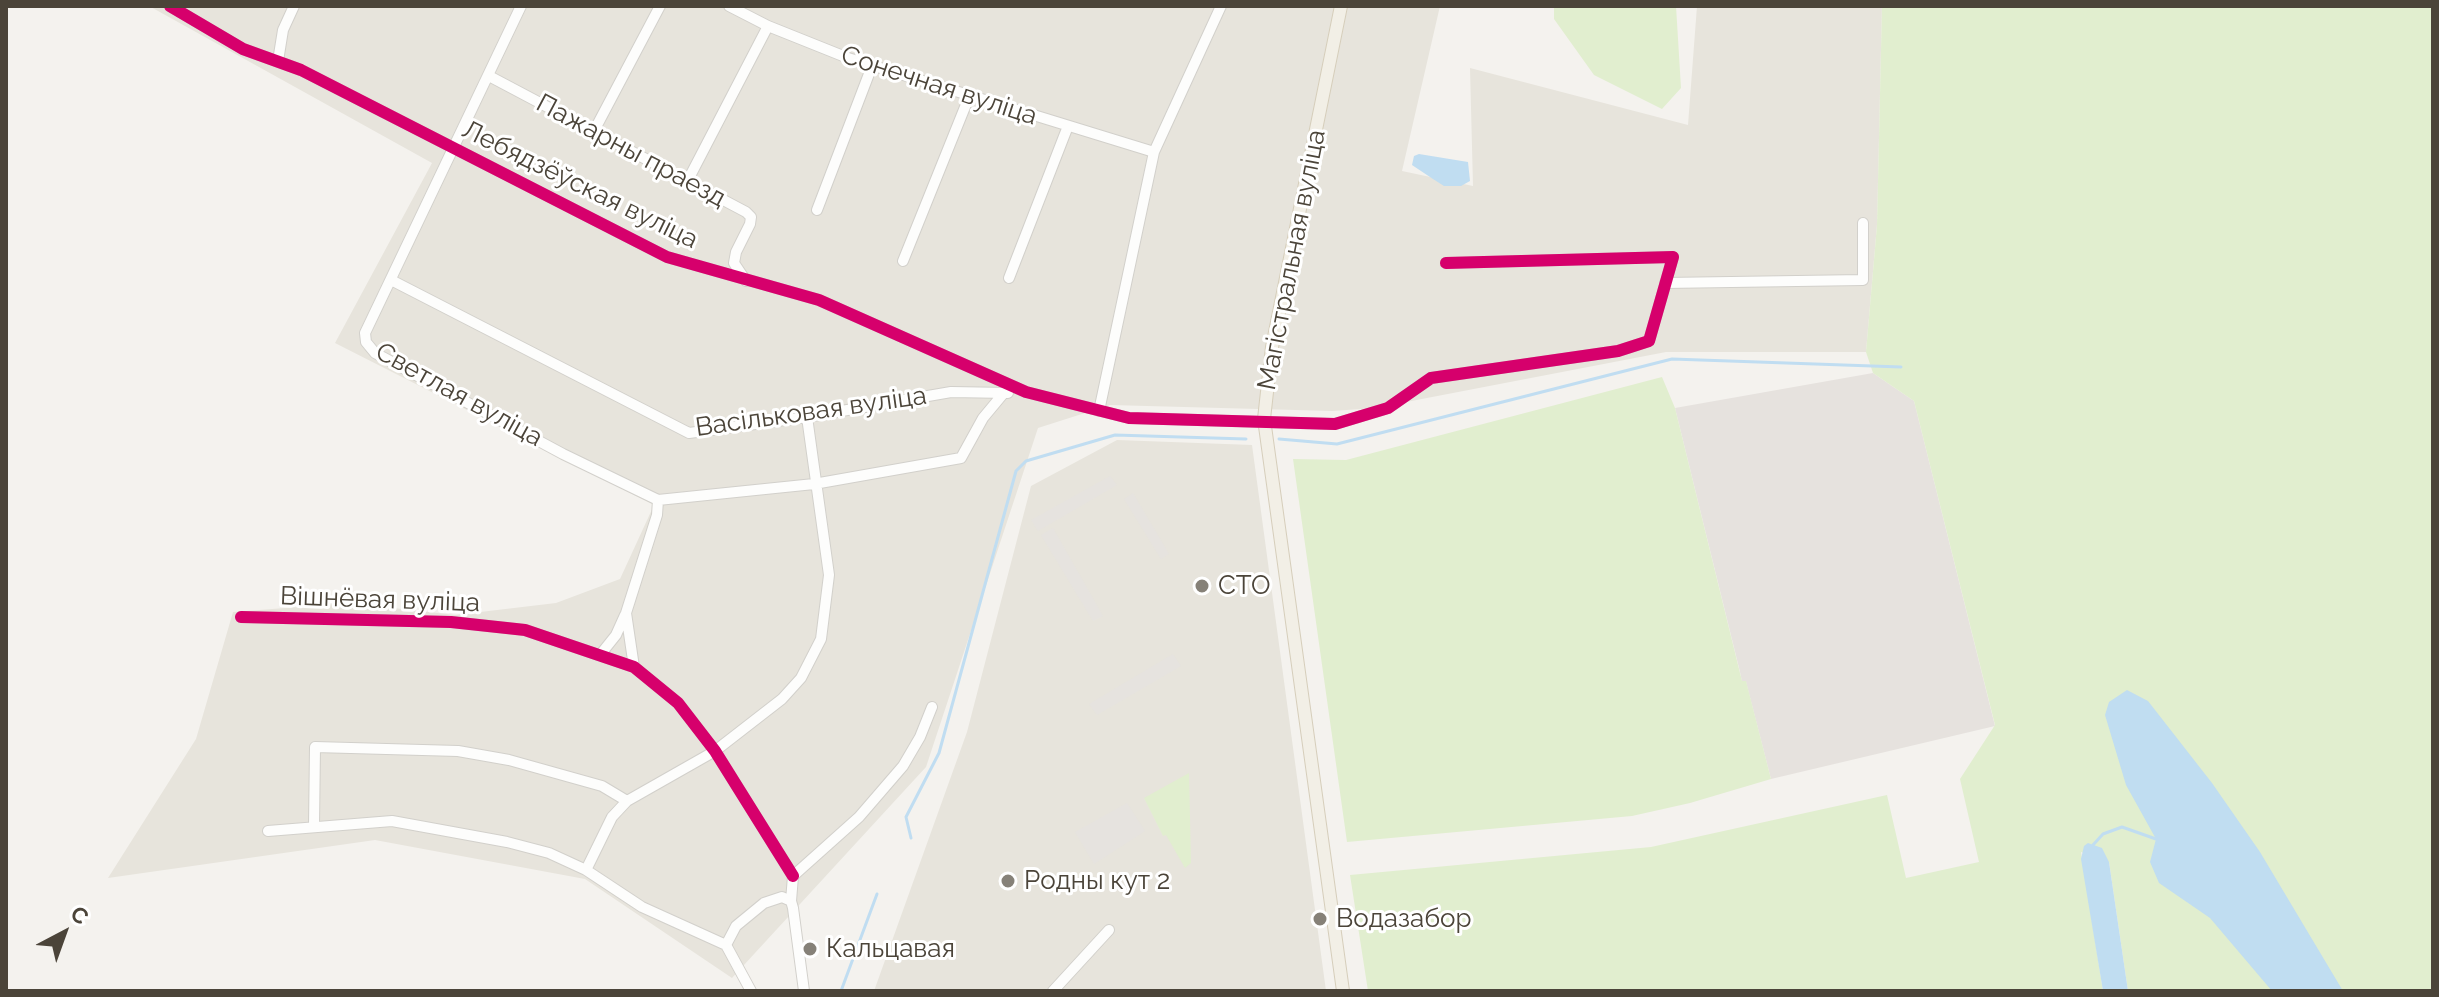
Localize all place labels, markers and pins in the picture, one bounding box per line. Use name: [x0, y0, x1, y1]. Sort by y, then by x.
place label: СТО: [1218, 570, 1271, 602]
marker: СТО: [1193, 577, 1211, 595]
place label: Родны кут 2: [1024, 865, 1170, 897]
marker: Родны кут 2: [999, 872, 1017, 890]
place label: Водазабор: [1336, 903, 1471, 935]
marker: Водазабор: [1311, 910, 1329, 928]
place label: Кальцавая: [826, 933, 955, 965]
marker: Кальцавая: [801, 940, 819, 958]

